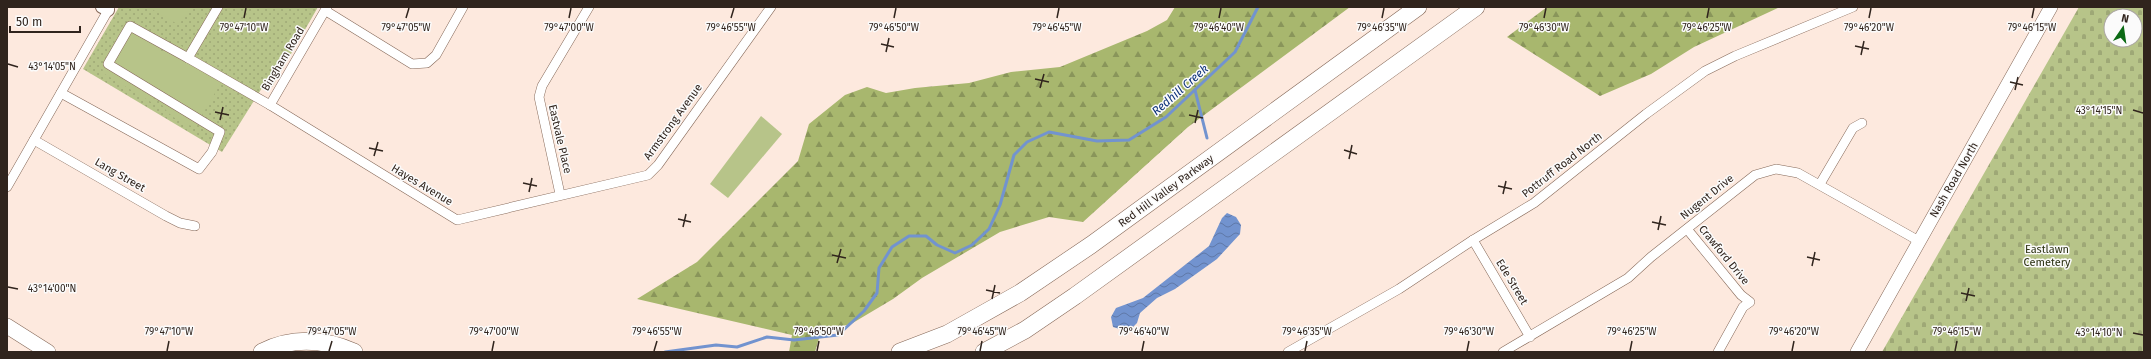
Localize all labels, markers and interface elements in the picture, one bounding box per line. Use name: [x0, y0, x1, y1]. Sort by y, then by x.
scale bar: [10, 8, 80, 34]
north arrow: [2103, 8, 2143, 48]
text: N: [2120, 12, 2130, 26]
text: 50 m: [16, 15, 42, 29]
text: 79°47'10"W: [220, 22, 269, 34]
text: 79°47'05"W: [382, 22, 431, 34]
text: 79°47'00"W: [544, 22, 595, 34]
text: 79°46'55"W: [706, 22, 756, 34]
text: 79°46'50"W: [869, 22, 920, 34]
text: 79°46'45"W: [1032, 22, 1082, 34]
text: 79°46'40"W: [1194, 22, 1245, 34]
text: 79°46'35"W: [1357, 22, 1407, 34]
text: 79°46'30"W: [1519, 22, 1570, 34]
text: 79°46'25"W: [1682, 22, 1732, 34]
text: 79°46'20"W: [1844, 22, 1895, 34]
text: 79°46'15"W: [2008, 22, 2057, 34]
street label: Bingham Road: [259, 25, 307, 93]
text: 43°14'05"N: [28, 61, 76, 73]
water label: Redhill Creek: [1149, 61, 1211, 118]
street label: Armstrong Avenue: [641, 81, 705, 163]
street label: Eastvale Place: [546, 103, 574, 175]
text: 43°14'15"N: [2076, 105, 2122, 117]
street label: Pottruff Road North: [1519, 130, 1605, 200]
street label: Nash Road North: [1927, 140, 1981, 220]
street label: Red Hill Valley Parkway: [1116, 152, 1217, 230]
street label: Lang Street: [92, 155, 148, 195]
street label: Hayes Avenue: [389, 162, 455, 208]
street label: Nugent Drive: [1678, 172, 1736, 222]
street label: Crawford Drive: [1696, 223, 1752, 287]
park label: Eastlawn Cemetery: [2024, 243, 2071, 269]
street label: Ede Street: [1493, 257, 1531, 307]
text: 43°14'00"N: [28, 283, 76, 295]
text: 79°47'10"W: [145, 326, 194, 338]
text: 79°47'05"W: [308, 326, 357, 338]
text: 79°47'00"W: [469, 326, 520, 338]
text: 79°46'55"W: [632, 326, 682, 338]
text: 79°46'50"W: [794, 326, 845, 338]
text: 79°46'45"W: [957, 326, 1007, 338]
text: 79°46'40"W: [1119, 326, 1170, 338]
text: 79°46'35"W: [1282, 326, 1332, 338]
text: 79°46'30"W: [1444, 326, 1495, 338]
text: 79°46'25"W: [1607, 326, 1657, 338]
text: 79°46'20"W: [1769, 326, 1820, 338]
text: 79°46'15"W: [1933, 326, 1982, 338]
text: 43°14'10"N: [2075, 327, 2123, 339]

